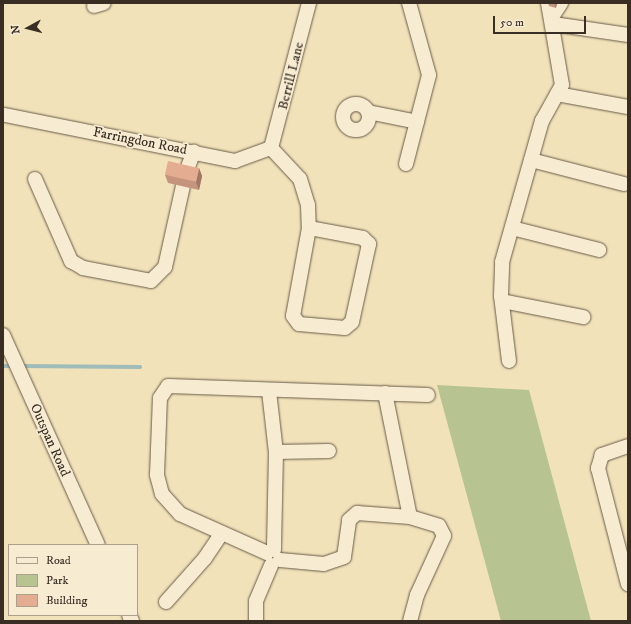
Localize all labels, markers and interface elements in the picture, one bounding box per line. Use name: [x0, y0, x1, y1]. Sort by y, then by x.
north arrow: [8, 8, 48, 48]
scale bar: [495, 8, 588, 34]
text: 50 m: [500, 15, 524, 30]
text: N: [9, 24, 24, 35]
street label: Berrill Lane: [274, 40, 308, 112]
street label: Farringdon Road: [92, 124, 188, 158]
street label: Outspan Road: [26, 401, 74, 479]
legend: [8, 544, 138, 616]
text: Road: [46, 553, 71, 568]
text: Park: [46, 573, 68, 588]
text: Building: [46, 593, 87, 608]

